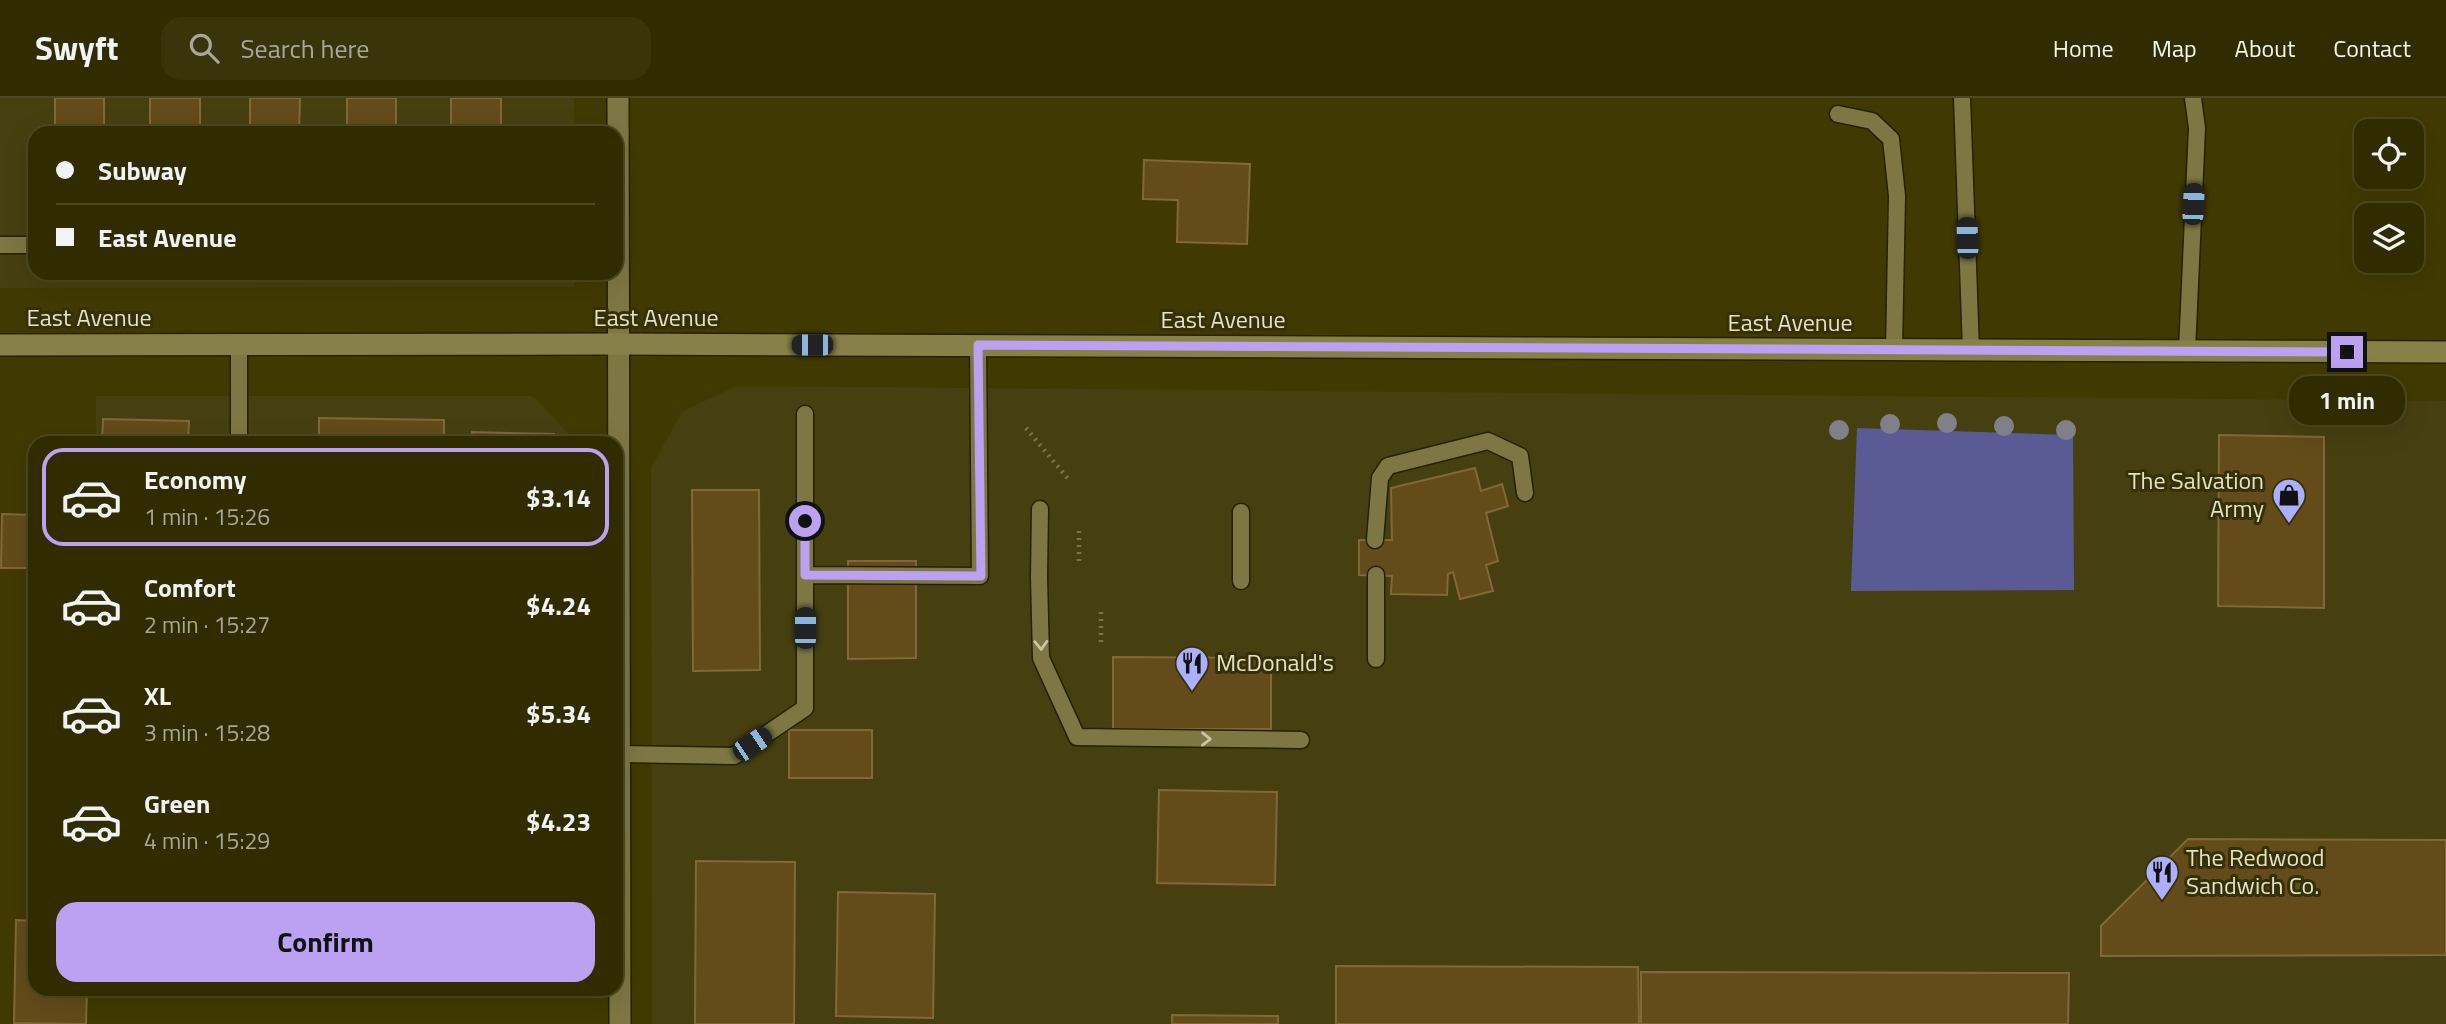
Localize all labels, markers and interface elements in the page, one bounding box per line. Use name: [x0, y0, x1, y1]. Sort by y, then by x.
search box: [161, 17, 651, 80]
text: Swyft: [35, 23, 119, 73]
icon: search: [185, 29, 223, 67]
text: Search here: [241, 29, 369, 68]
text: Home: [2053, 30, 2114, 66]
text: Map: [2152, 30, 2197, 66]
text: About: [2235, 30, 2295, 66]
text: Contact: [2333, 30, 2411, 66]
map controls: [2354, 119, 2424, 273]
button: locate: [2354, 119, 2424, 189]
text: Subway: [98, 151, 187, 190]
car: [2182, 182, 2205, 226]
button: layers: [2354, 203, 2424, 273]
car: [1956, 217, 1979, 259]
text: East Avenue: [98, 218, 236, 257]
street label: East Avenue: [26, 299, 152, 335]
street label: East Avenue: [593, 299, 719, 335]
street label: East Avenue: [1160, 301, 1286, 337]
street label: East Avenue: [1727, 304, 1853, 340]
car: [792, 335, 834, 356]
route end: [2331, 336, 2363, 368]
callout: 1 min: [2289, 376, 2405, 426]
text: 1 min: [2319, 383, 2375, 418]
text: Economy: [144, 460, 246, 499]
place label: The Salvation Army: [2128, 462, 2264, 526]
icon: car: [60, 466, 123, 529]
shop icon: The Salvation Army: [2270, 476, 2308, 525]
text: $3.14: [526, 478, 591, 517]
text: 1 min · 15:26: [144, 499, 270, 534]
route start: [789, 505, 821, 537]
text: Comfort: [144, 568, 236, 607]
icon: car: [60, 574, 123, 637]
text: $4.24: [526, 586, 591, 625]
text: 2 min · 15:27: [144, 607, 270, 642]
car: [795, 607, 816, 649]
one-way arrow: [1033, 640, 1048, 651]
restaurant icon: McDonald's: [1173, 644, 1211, 693]
place label: McDonald's: [1216, 644, 1334, 680]
text: XL: [144, 676, 171, 715]
icon: car: [60, 682, 123, 745]
text: $5.34: [526, 694, 591, 733]
text: 3 min · 15:28: [144, 715, 270, 750]
car: [729, 724, 776, 764]
one-way arrow: [1200, 731, 1211, 746]
text: Green: [144, 784, 210, 823]
icon: car: [60, 790, 123, 853]
text: $4.23: [526, 802, 591, 841]
text: 4 min · 15:29: [144, 823, 270, 858]
place label: The Redwood Sandwich Co.: [2186, 839, 2325, 903]
restaurant icon: The Redwood Sandwich Co.: [2143, 853, 2181, 902]
button: Confirm: [56, 902, 595, 982]

